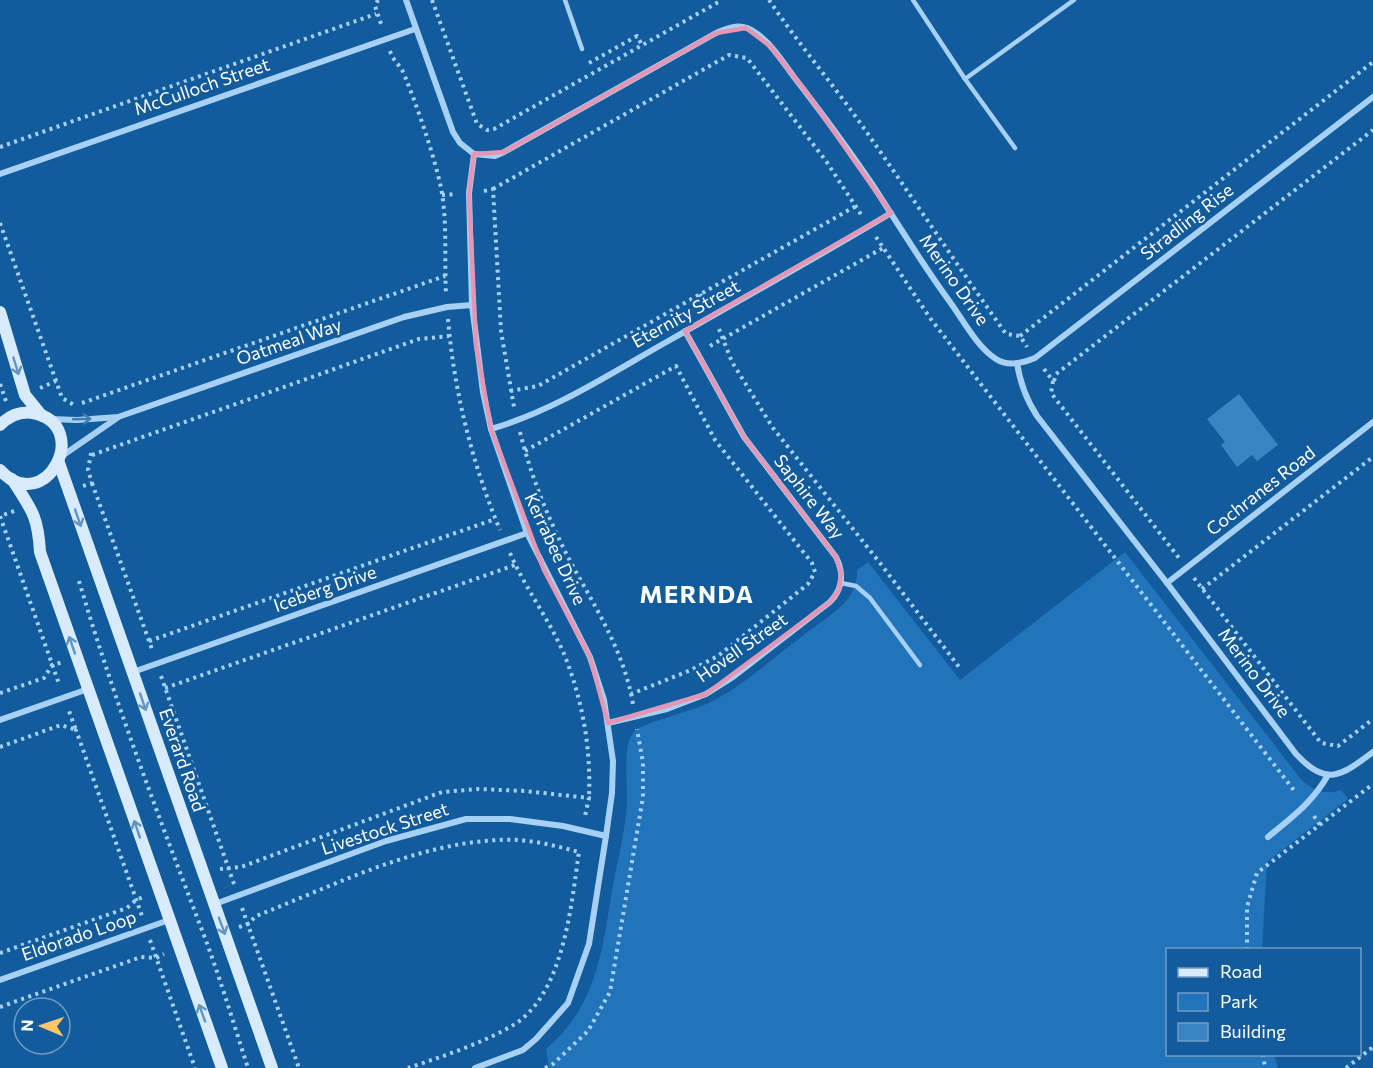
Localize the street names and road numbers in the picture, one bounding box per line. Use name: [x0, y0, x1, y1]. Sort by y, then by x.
street label: McCulloch Street: [131, 53, 272, 120]
street label: Stradling Rise: [1136, 178, 1237, 264]
street label: Merino Drive: [915, 229, 994, 329]
street label: Eternity Street: [628, 274, 744, 352]
street label: Oatmeal Way: [233, 313, 344, 369]
street label: Cochranes Road: [1202, 441, 1319, 540]
street label: Saphire Way: [770, 450, 850, 543]
street label: Kerrabee Drive: [520, 489, 591, 608]
street label: Iceberg Drive: [270, 560, 379, 616]
street label: Hovell Street: [692, 608, 791, 687]
street label: Merino Drive: [1214, 623, 1296, 722]
street label: Everard Road: [155, 705, 211, 814]
street label: Livestock Street: [318, 797, 451, 859]
street label: Eldorado Loop: [18, 905, 139, 965]

